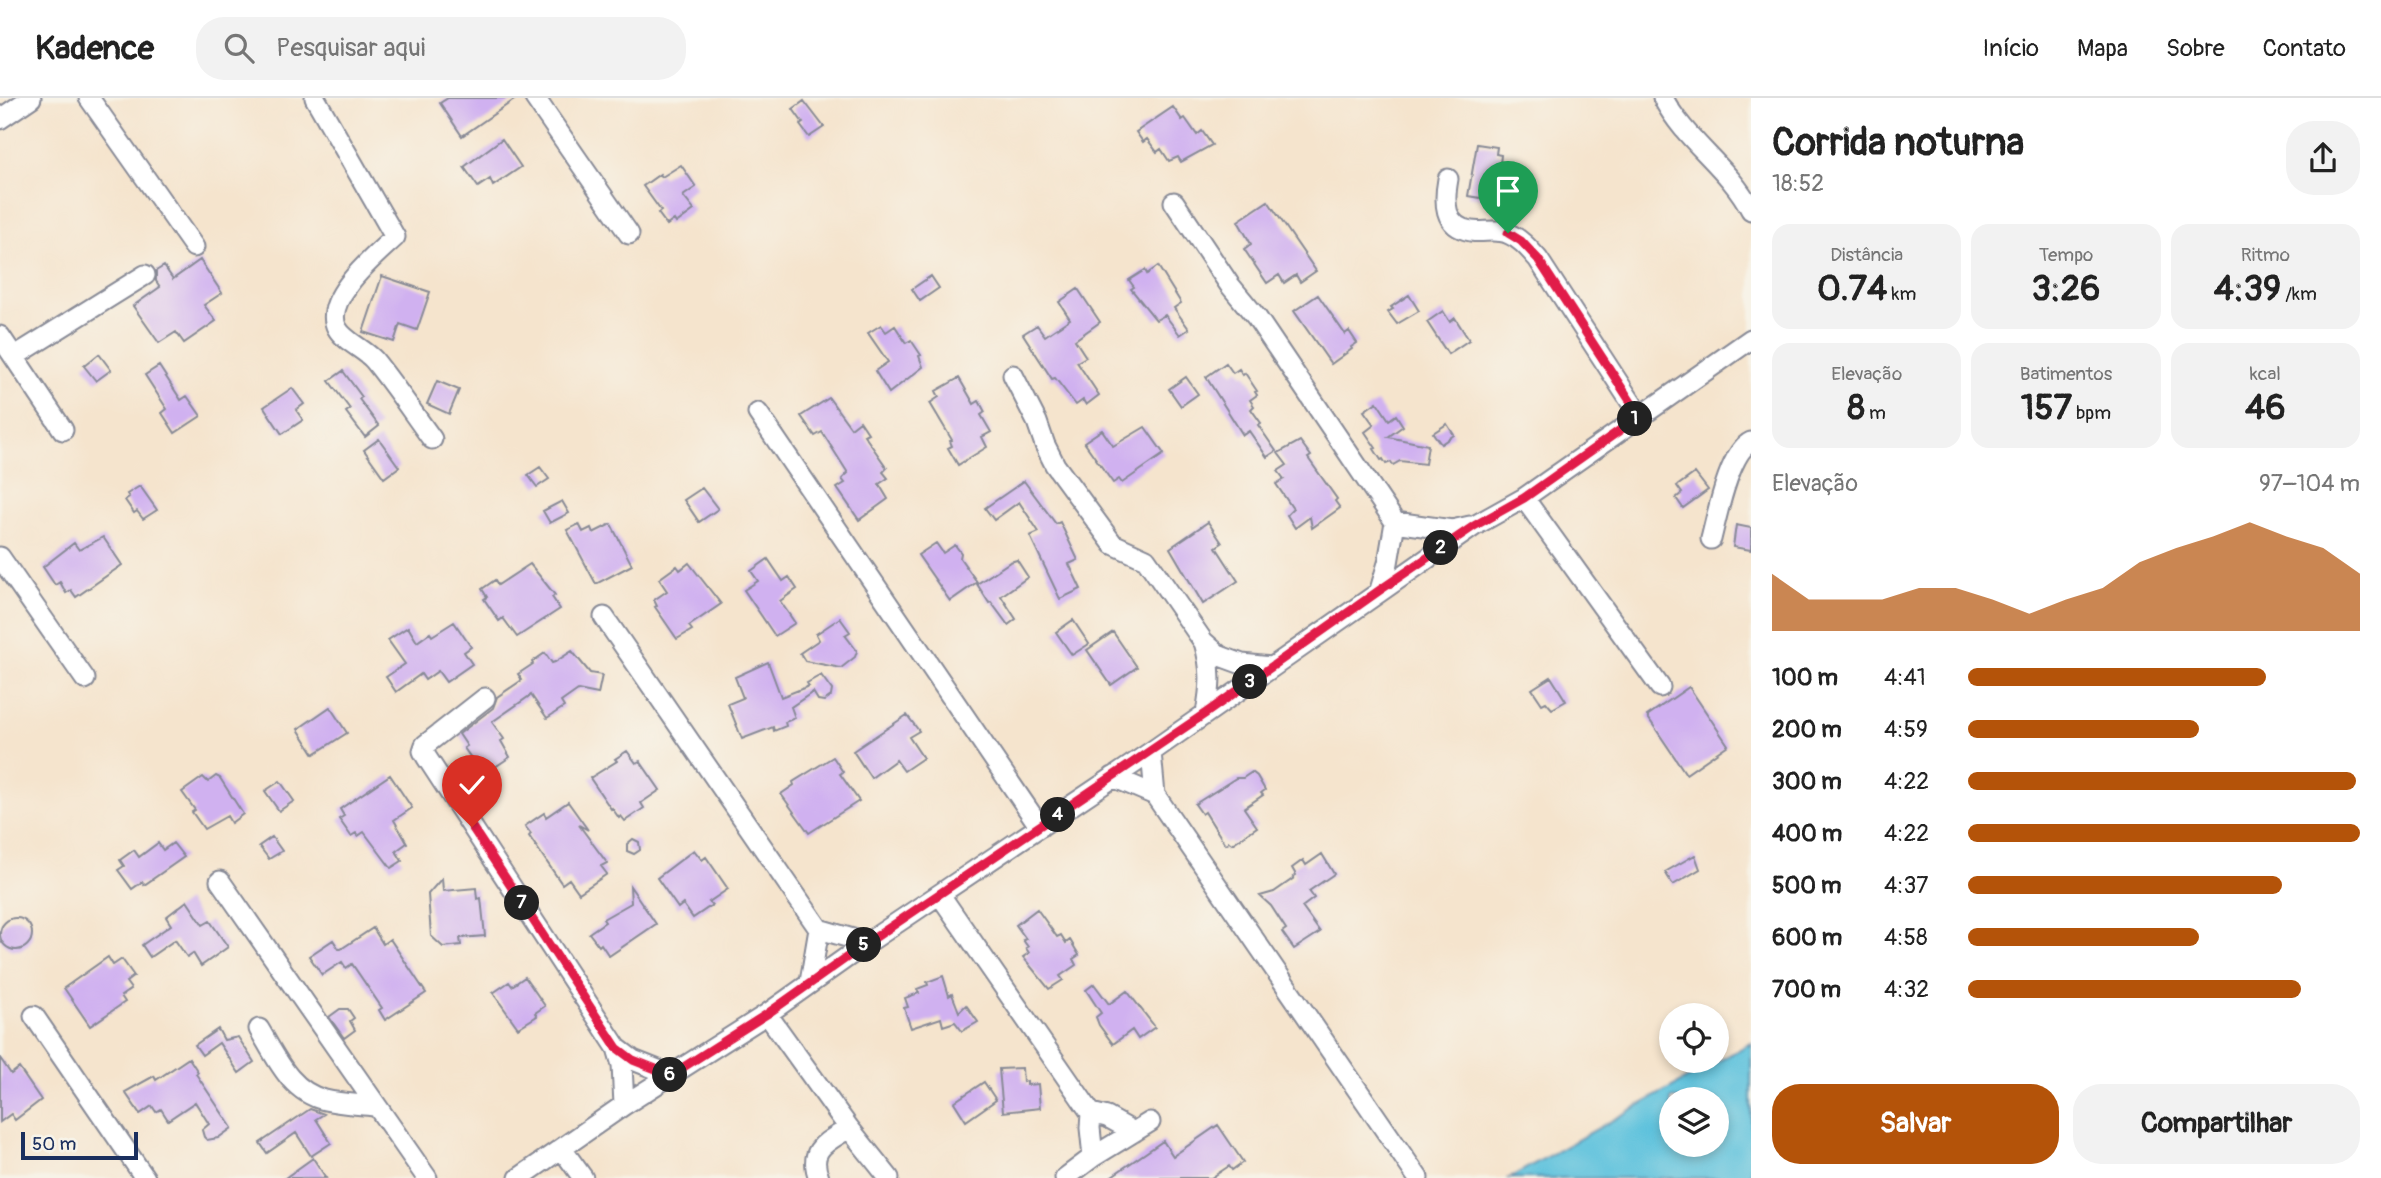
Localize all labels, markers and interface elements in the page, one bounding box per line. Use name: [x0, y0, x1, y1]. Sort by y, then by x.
search box: [196, 17, 686, 80]
text: Kadence: [35, 28, 154, 69]
icon: search: [220, 29, 258, 67]
text: Pesquisar aqui: [276, 32, 425, 64]
text: Início: [1983, 34, 2039, 63]
text: Mapa: [2077, 34, 2128, 63]
text: Sobre: [2166, 34, 2225, 63]
text: Contato: [2263, 34, 2346, 63]
text: Corrida noturna: [1772, 119, 2024, 167]
button: share: [2286, 121, 2360, 195]
pin: [1478, 161, 1538, 233]
text: 18:52: [1772, 169, 1824, 198]
icon: arrive: [1489, 172, 1527, 210]
text: Distância: [1830, 243, 1903, 267]
text: Tempo: [2039, 243, 2093, 267]
text: Ritmo: [2241, 243, 2290, 267]
text: 0.74: [1817, 267, 1887, 311]
text: 3:26: [2032, 267, 2100, 311]
text: 4:39: [2214, 267, 2281, 311]
text: km: [1887, 282, 1916, 306]
text: /km: [2281, 282, 2317, 306]
text: Elevação: [1831, 362, 1902, 386]
text: Batimentos: [2020, 362, 2112, 386]
text: kcal: [2250, 362, 2281, 386]
text: 8: [1847, 386, 1865, 430]
text: 157: [2021, 386, 2072, 430]
text: 46: [2245, 386, 2286, 430]
text: m: [1865, 401, 1886, 425]
text: bpm: [2072, 401, 2111, 425]
pin: 1: [1618, 402, 1652, 436]
text: 1: [1631, 406, 1638, 430]
text: Elevação: [1772, 469, 1858, 498]
text: 97–104 m: [2259, 469, 2360, 498]
pin: 2: [1424, 531, 1458, 566]
text: 2: [1435, 535, 1446, 559]
text: 100 m: [1772, 663, 1838, 692]
text: 4:41: [1884, 663, 1926, 692]
pin: 3: [1232, 664, 1268, 700]
text: 3: [1244, 669, 1255, 693]
text: 200 m: [1772, 715, 1842, 744]
text: 4:59: [1884, 715, 1928, 744]
pin: [442, 755, 502, 827]
icon: check: [453, 766, 491, 804]
text: 300 m: [1772, 767, 1842, 796]
text: 4:22: [1884, 767, 1929, 796]
pin: 4: [1040, 798, 1076, 832]
text: 4: [1052, 802, 1063, 826]
text: 400 m: [1772, 819, 1842, 848]
text: 4:22: [1884, 819, 1929, 848]
text: 500 m: [1772, 871, 1841, 900]
text: 4:37: [1884, 871, 1928, 900]
pin: 7: [504, 886, 540, 920]
text: 7: [516, 890, 527, 914]
text: 600 m: [1772, 923, 1842, 952]
text: 4:58: [1884, 923, 1928, 952]
pin: 5: [846, 928, 882, 962]
text: 5: [858, 932, 869, 956]
text: 700 m: [1772, 975, 1841, 1004]
text: 4:32: [1884, 975, 1929, 1004]
map controls: [1659, 1003, 1729, 1157]
button: locate: [1659, 1003, 1729, 1073]
pin: 6: [652, 1058, 688, 1093]
text: 6: [664, 1062, 675, 1086]
button: Salvar: [1772, 1084, 2059, 1164]
button: Compartilhar: [2073, 1084, 2360, 1164]
button: layers: [1659, 1087, 1729, 1157]
scale bar: [21, 1129, 138, 1161]
text: 50 m: [32, 1132, 76, 1156]

